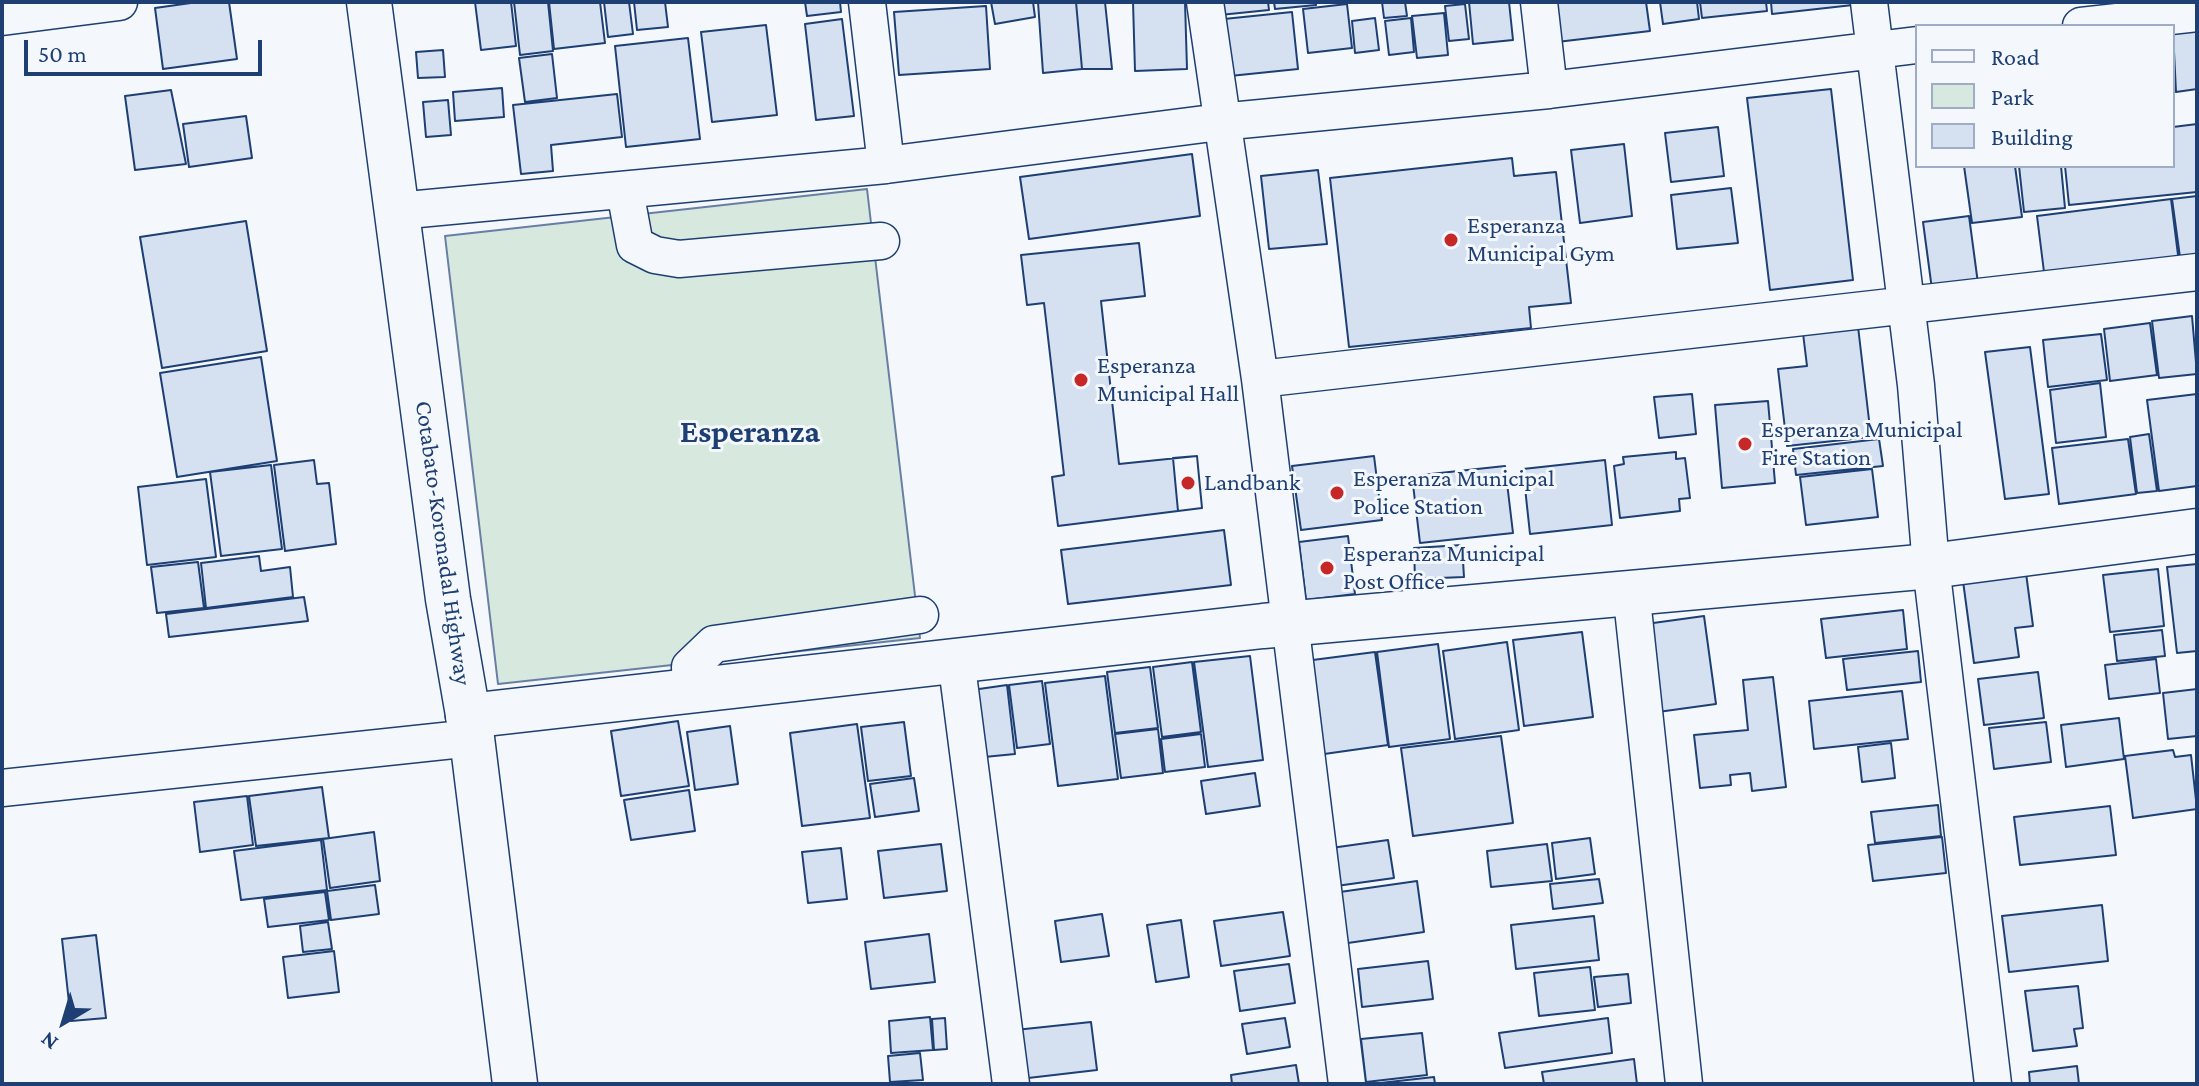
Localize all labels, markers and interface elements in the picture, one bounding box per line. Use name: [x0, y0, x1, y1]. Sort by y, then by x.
scale bar: [28, 24, 266, 74]
legend: [1915, 24, 2175, 168]
text: 50 m: [38, 40, 87, 67]
text: Road: [1991, 43, 2040, 70]
text: Park: [1991, 83, 2034, 110]
text: Building: [1991, 123, 2073, 150]
place label: Esperanza Municipal Gym: [1467, 212, 1615, 268]
marker: Esperanza Municipal Gym: [1442, 231, 1460, 249]
place label: Esperanza Municipal Hall: [1097, 352, 1239, 408]
marker: Esperanza Municipal Hall: [1072, 371, 1090, 389]
street label: Cotabato-Koronadal Highway: [409, 399, 477, 687]
district label: Esperanza: [680, 413, 820, 451]
place label: Esperanza Municipal Fire Station: [1761, 416, 1962, 472]
marker: Esperanza Municipal Fire Station: [1736, 435, 1754, 453]
place label: Esperanza Municipal Police Station: [1353, 465, 1554, 521]
place label: Landbank: [1204, 469, 1300, 497]
marker: Landbank: [1179, 474, 1197, 492]
marker: Esperanza Municipal Police Station: [1328, 484, 1346, 502]
place label: Esperanza Municipal Post Office: [1343, 540, 1544, 596]
marker: Esperanza Municipal Post Office: [1318, 559, 1336, 577]
north arrow: [24, 982, 104, 1062]
text: N: [35, 1027, 63, 1056]

